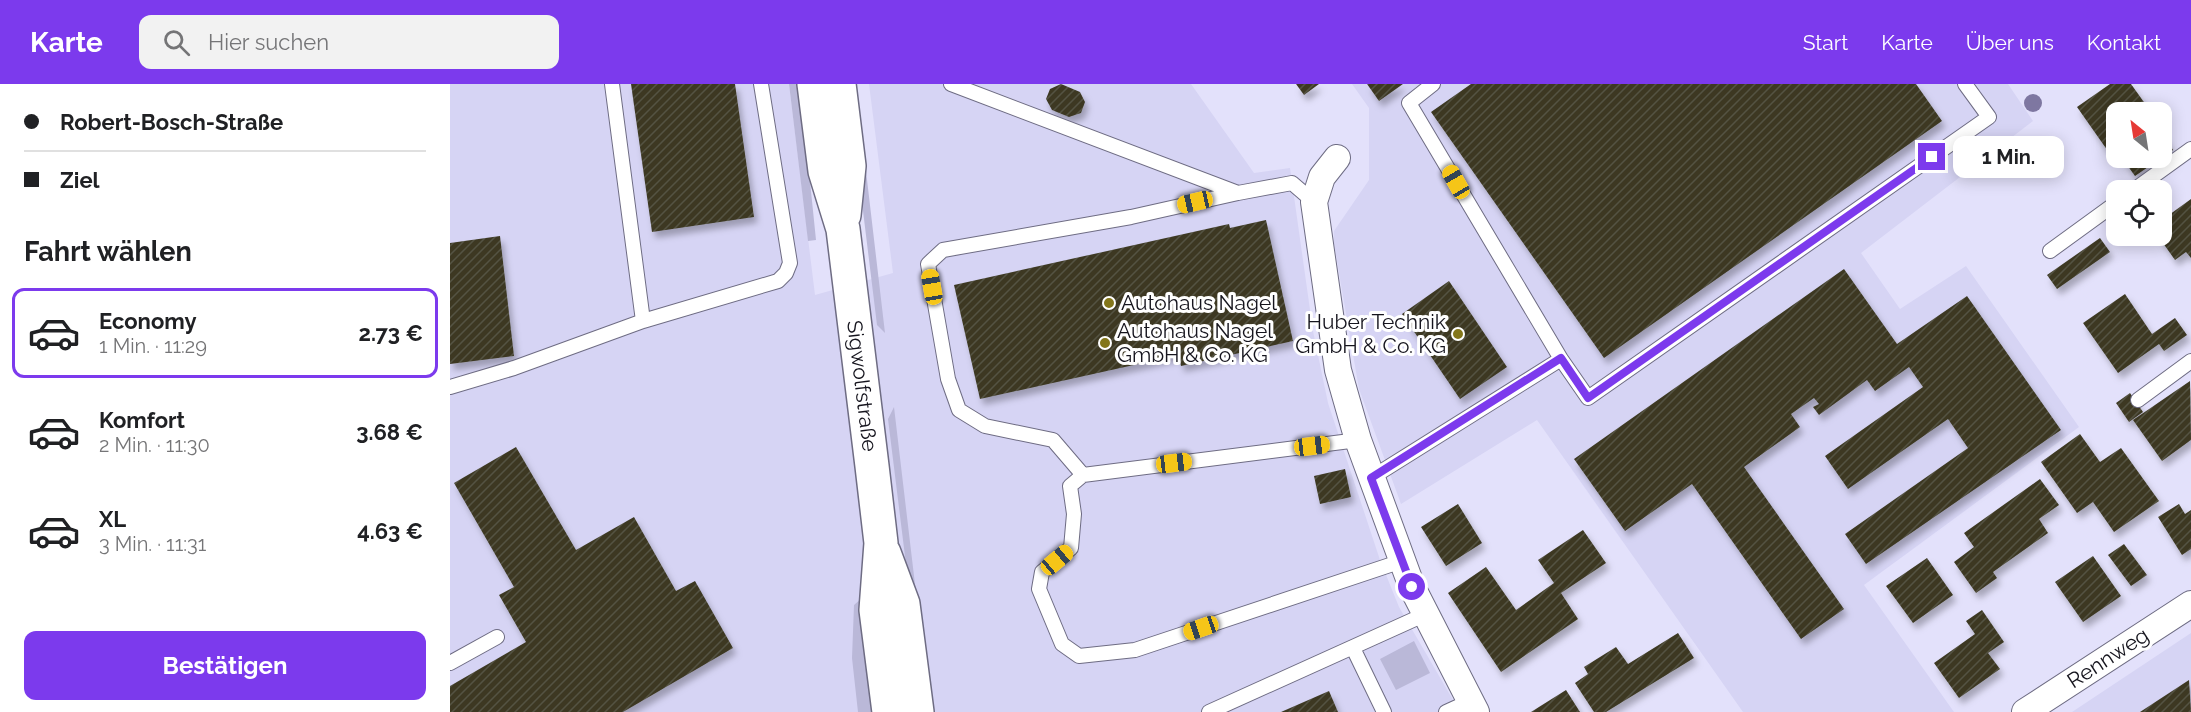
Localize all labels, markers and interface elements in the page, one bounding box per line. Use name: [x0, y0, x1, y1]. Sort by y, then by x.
search box: [139, 15, 559, 69]
text: Karte: [30, 26, 103, 59]
icon: search: [160, 26, 193, 59]
text: Hier suchen: [208, 29, 329, 55]
text: Start: [1803, 30, 1848, 55]
text: Karte: [1881, 30, 1933, 55]
text: Über uns: [1966, 30, 2054, 55]
text: Kontakt: [2087, 30, 2161, 55]
north arrow: [2106, 102, 2172, 168]
map controls: [2106, 102, 2172, 246]
text: Robert-Bosch-Straße: [60, 109, 283, 135]
callout: 1 Min.: [1953, 136, 2064, 178]
route end: [1918, 143, 1945, 170]
text: 1 Min.: [1982, 145, 2035, 169]
car: [1439, 162, 1473, 202]
text: Ziel: [60, 167, 100, 193]
button: locate: [2106, 180, 2172, 246]
car: [1175, 189, 1215, 215]
text: Fahrt wählen: [24, 236, 192, 267]
car: [920, 268, 944, 306]
place label: Autohaus Nagel: [1121, 290, 1277, 315]
marker: Autohaus Nagel: [1102, 296, 1116, 310]
icon: car: [27, 306, 81, 360]
text: Economy: [99, 308, 197, 334]
place label: Huber Technik GmbH & Co. KG: [1295, 309, 1446, 358]
place label: Autohaus Nagel GmbH & Co. KG: [1117, 318, 1273, 367]
street label: Sigwolfstraße: [842, 319, 883, 453]
text: 2.73 €: [359, 320, 423, 346]
marker: Huber Technik GmbH & Co. KG: [1451, 327, 1465, 341]
text: 1 Min. · 11:29: [99, 334, 207, 358]
marker: Autohaus Nagel GmbH & Co. KG: [1098, 336, 1112, 350]
icon: car: [27, 405, 81, 459]
text: Komfort: [99, 407, 185, 433]
text: 3.68 €: [356, 419, 423, 445]
text: 2 Min. · 11:30: [99, 433, 210, 457]
car: [1293, 435, 1331, 457]
car: [1155, 452, 1193, 474]
icon: car: [27, 504, 81, 558]
text: XL: [99, 506, 126, 532]
text: 4.63 €: [357, 518, 423, 544]
text: 3 Min. · 11:31: [99, 532, 206, 556]
car: [1037, 542, 1077, 578]
route start: [1398, 573, 1425, 600]
car: [1181, 614, 1221, 642]
street label: Rennweg: [2062, 622, 2153, 693]
button: Bestätigen: [24, 631, 426, 700]

